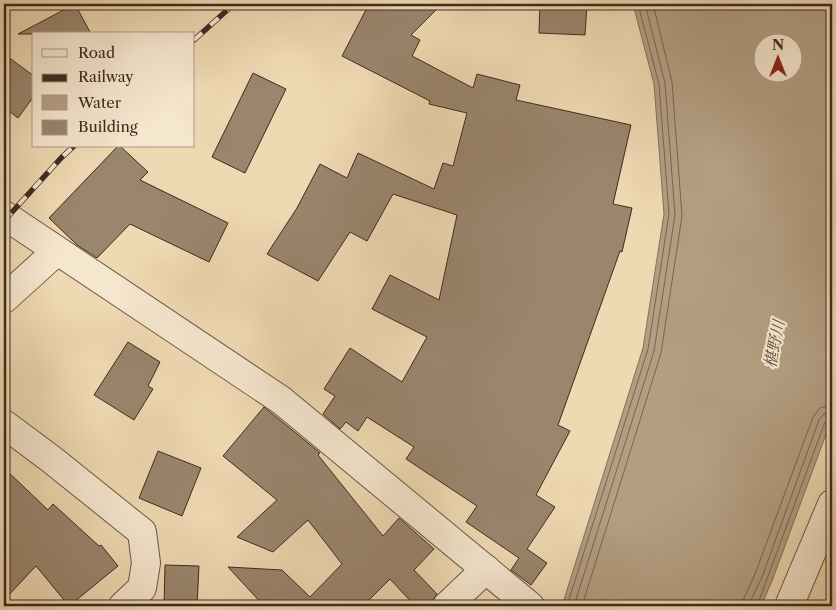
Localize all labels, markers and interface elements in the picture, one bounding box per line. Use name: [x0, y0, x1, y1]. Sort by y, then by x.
legend: [32, 32, 195, 148]
north arrow: [754, 32, 804, 82]
text: N: [772, 36, 784, 54]
text: Road: [78, 43, 115, 62]
text: Railway: [78, 67, 134, 86]
text: Water: [77, 93, 122, 112]
text: Building: [78, 117, 138, 136]
water label: 椹野川: [760, 317, 789, 369]

